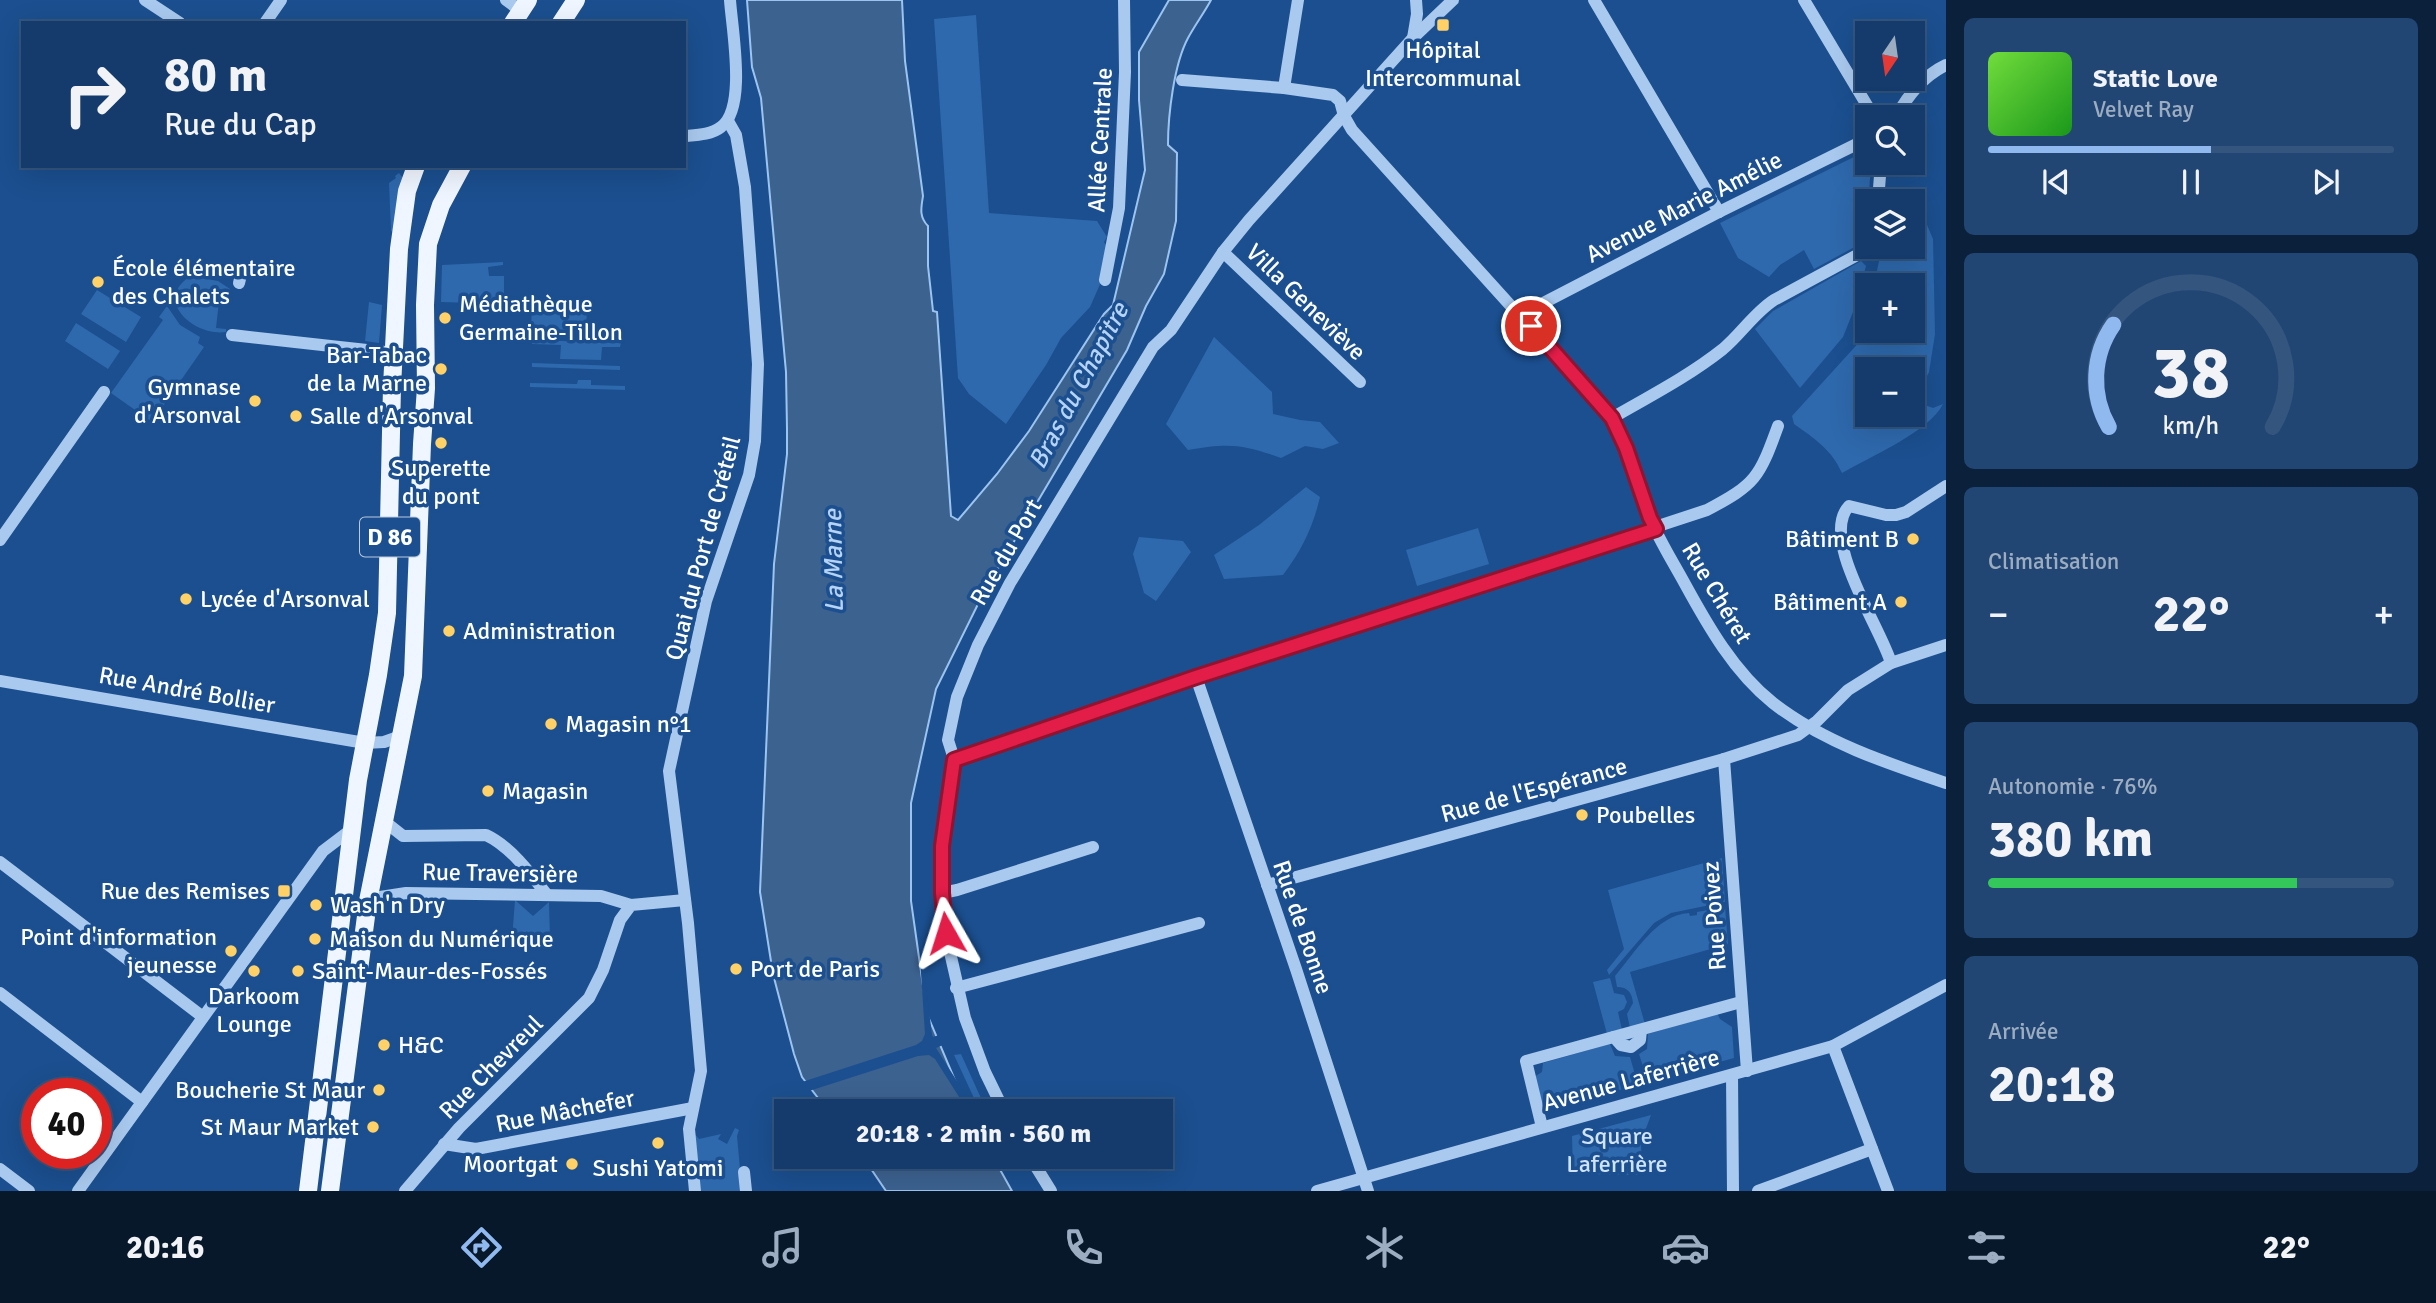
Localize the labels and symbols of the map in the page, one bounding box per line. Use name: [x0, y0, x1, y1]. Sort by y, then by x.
marker: Hôpital Intercommunal: [1435, 17, 1451, 33]
north arrow: [1855, 21, 1925, 91]
place label: Hôpital Intercommunal: [1365, 35, 1521, 93]
street label: Allée Centrale: [1081, 67, 1119, 213]
street label: Avenue Marie Amélie: [1581, 145, 1787, 269]
street label: Villa Geneviève: [1240, 237, 1372, 367]
place label: École élémentaire des Chalets: [112, 253, 296, 311]
marker: École élémentaire des Chalets: [90, 274, 106, 290]
place label: Médiathèque Germaine-Tillon: [459, 289, 623, 347]
water label: Bras du Chapitre: [1022, 296, 1137, 475]
pin: [1501, 296, 1561, 356]
marker: Médiathèque Germaine-Tillon: [437, 310, 453, 326]
place label: Bar-Tabac de la Marne: [307, 340, 427, 398]
marker: Bar-Tabac de la Marne: [433, 361, 449, 377]
place label: Gymnase d'Arsonval: [134, 372, 241, 430]
marker: Gymnase d'Arsonval: [247, 393, 263, 409]
place label: Salle d'Arsonval: [310, 401, 473, 431]
marker: Salle d'Arsonval: [288, 408, 304, 424]
street label: Quai du Port de Créteil: [659, 433, 747, 663]
marker: Superette du pont: [433, 435, 449, 451]
place label: Superette du pont: [391, 453, 491, 511]
street label: Rue du Port: [963, 493, 1049, 611]
water label: La Marne: [817, 507, 851, 613]
road number: D 86: [360, 517, 420, 556]
place label: Bâtiment B: [1785, 524, 1899, 554]
marker: Bâtiment B: [1905, 531, 1921, 547]
street label: Rue Chéret: [1675, 537, 1759, 649]
place label: Lycée d'Arsonval: [200, 584, 370, 614]
place label: Bâtiment A: [1773, 587, 1887, 617]
marker: Lycée d'Arsonval: [178, 591, 194, 607]
marker: Bâtiment A: [1893, 594, 1909, 610]
place label: Administration: [463, 616, 616, 646]
marker: Administration: [441, 623, 457, 639]
street label: Rue André Bollier: [97, 660, 278, 720]
place label: Magasin n°1: [565, 709, 692, 739]
marker: Magasin n°1: [543, 716, 559, 732]
street label: Rue de l'Espérance: [1438, 751, 1630, 829]
place label: Magasin: [502, 776, 588, 806]
marker: Magasin: [480, 783, 496, 799]
place label: Poubelles: [1596, 800, 1695, 830]
marker: Poubelles: [1574, 807, 1590, 823]
street label: Rue de Bonne: [1266, 856, 1340, 998]
street label: Rue Traversière: [422, 857, 578, 889]
street label: Rue Poivez: [1695, 860, 1733, 972]
place label: Rue des Remises: [100, 876, 270, 906]
marker: Rue des Remises: [276, 883, 292, 899]
place label: Wash'n Dry: [330, 890, 445, 920]
position arrow: [909, 896, 983, 970]
marker: Wash'n Dry: [308, 897, 324, 913]
place label: Point d'information jeunesse: [20, 922, 217, 980]
place label: Maison du Numérique: [329, 924, 554, 954]
marker: Maison du Numérique: [307, 931, 323, 947]
marker: Point d'information jeunesse: [223, 943, 239, 959]
place label: Port de Paris: [750, 954, 880, 984]
place label: Saint-Maur-des-Fossés: [312, 956, 547, 986]
marker: Port de Paris: [728, 961, 744, 977]
marker: Darkoom Lounge: [246, 963, 262, 979]
marker: Saint-Maur-des-Fossés: [290, 963, 306, 979]
place label: Darkoom Lounge: [208, 981, 300, 1039]
street label: Rue Chevreul: [433, 1009, 549, 1125]
place label: H&C: [398, 1030, 444, 1060]
marker: H&C: [376, 1037, 392, 1053]
street label: Avenue Laferrière: [1539, 1042, 1723, 1118]
place label: Boucherie St Maur: [175, 1075, 365, 1105]
speed limit sign: 40: [21, 1078, 112, 1169]
marker: Boucherie St Maur: [371, 1082, 387, 1098]
street label: Rue Mâchefer: [493, 1083, 637, 1139]
place label: St Maur Market: [201, 1112, 359, 1142]
marker: St Maur Market: [365, 1119, 381, 1135]
park label: Square Laferrière: [1566, 1121, 1668, 1179]
marker: Sushi Yatomi: [650, 1135, 666, 1151]
place label: Moortgat: [463, 1149, 558, 1179]
place label: Sushi Yatomi: [593, 1153, 724, 1183]
marker: Moortgat: [564, 1156, 580, 1172]

